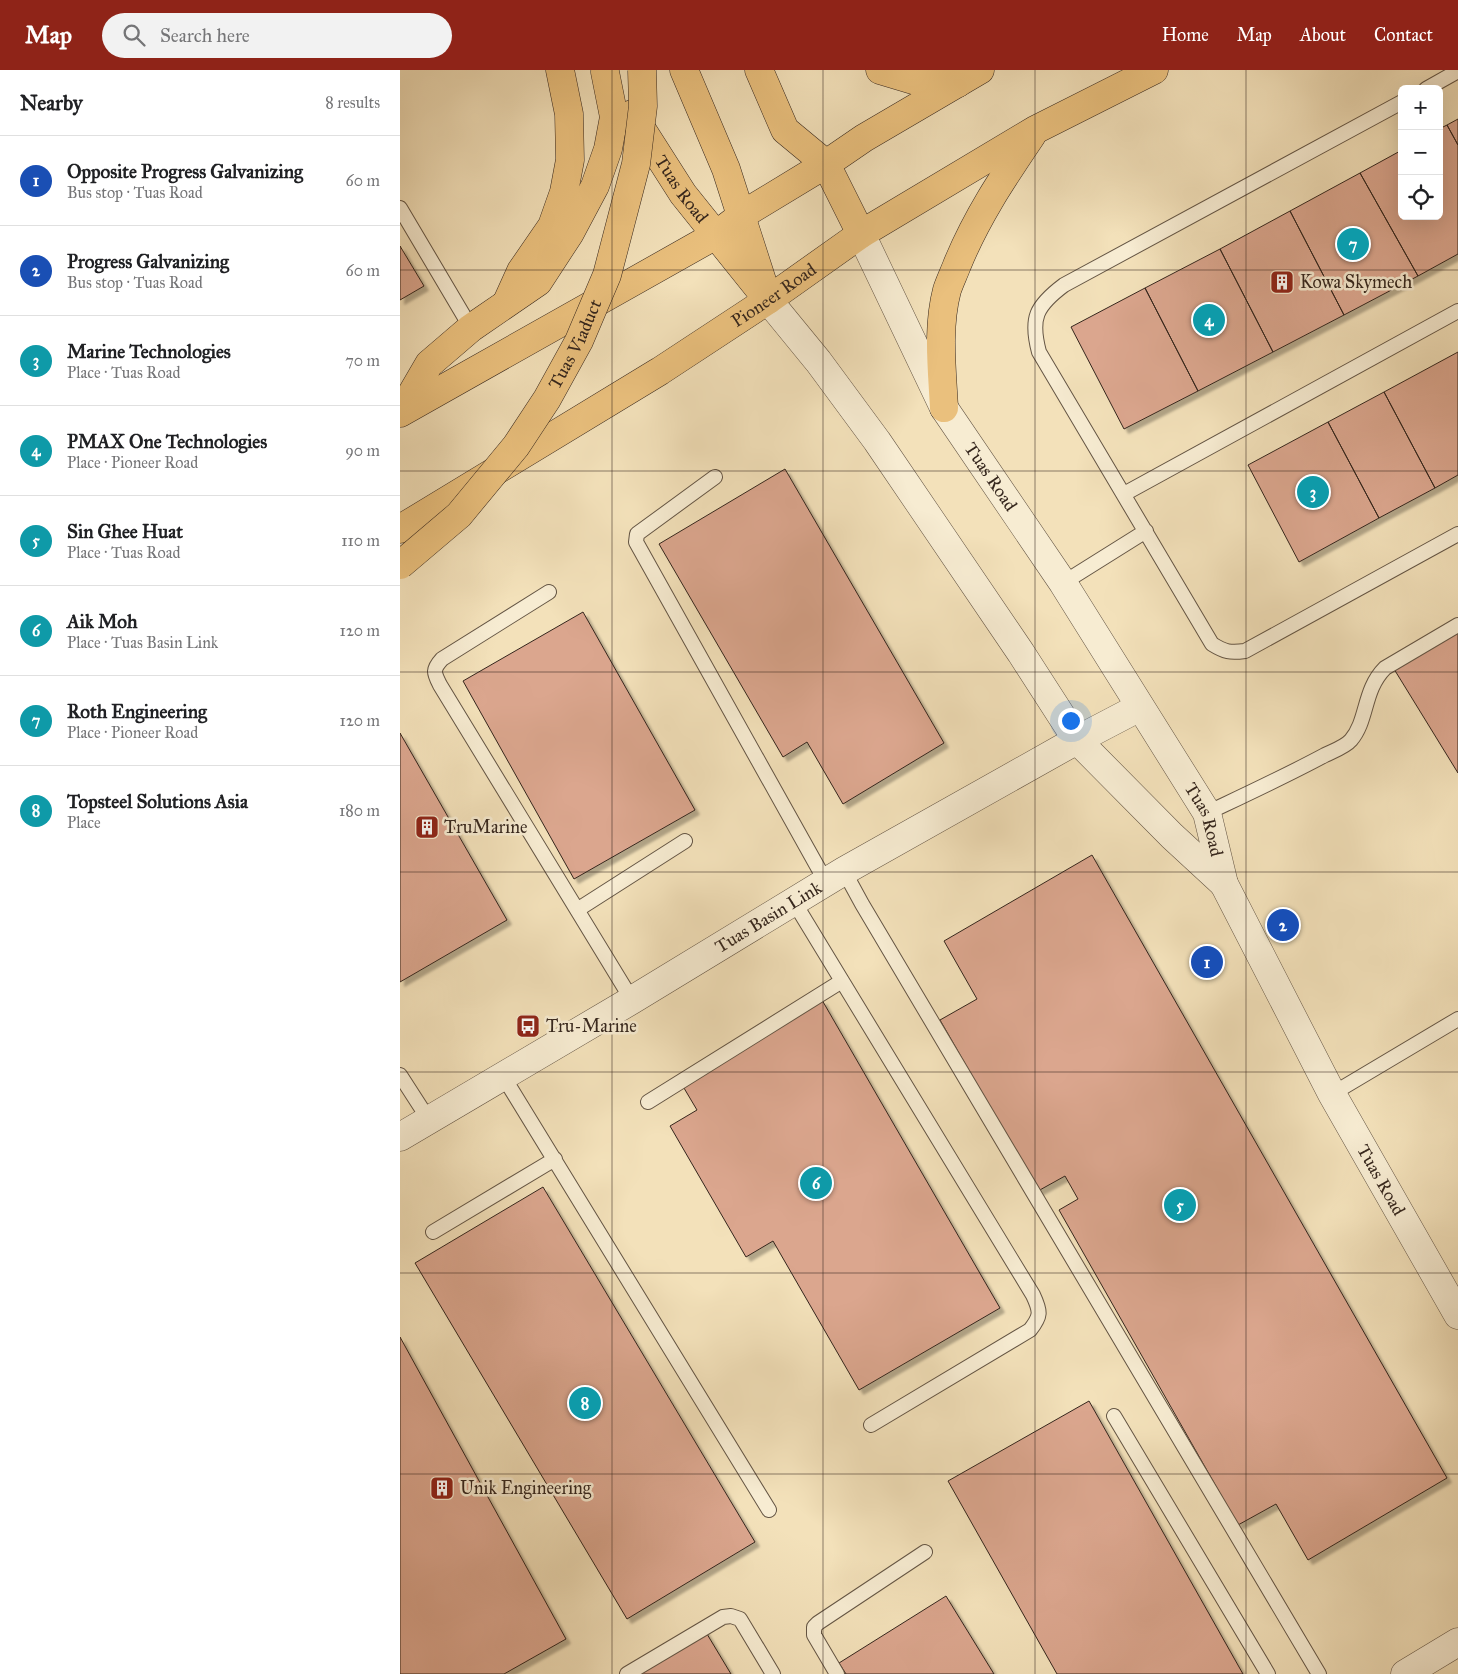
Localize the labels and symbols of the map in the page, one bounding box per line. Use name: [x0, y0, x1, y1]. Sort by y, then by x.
street label: Tuas Road: [650, 151, 713, 228]
pin: 7: [1337, 225, 1369, 263]
street label: Pioneer Road: [727, 258, 821, 332]
building icon: Kowa Skymech: [1269, 269, 1295, 295]
place label: Kowa Skymech: [1300, 271, 1412, 293]
street label: Tuas Viaduct: [544, 295, 607, 393]
pin: 4: [1193, 301, 1225, 339]
street label: Tuas Road: [960, 438, 1022, 515]
pin: 3: [1297, 473, 1329, 511]
your location: [1058, 708, 1084, 734]
street label: Tuas Road: [1180, 778, 1228, 859]
building icon: TruMarine: [414, 814, 440, 840]
place label: TruMarine: [444, 816, 527, 838]
street label: Tuas Basin Link: [711, 876, 826, 958]
pin: 2: [1267, 906, 1299, 944]
pin: 1: [1191, 943, 1223, 981]
bus stop icon: Tru-Marine: [515, 1013, 541, 1039]
place label: Tru-Marine: [546, 1015, 637, 1037]
street label: Tuas Road: [1352, 1141, 1410, 1219]
pin: 6: [800, 1164, 832, 1202]
pin: 5: [1164, 1186, 1196, 1224]
pin: 8: [569, 1384, 601, 1422]
building icon: Unik Engineering: [429, 1475, 455, 1501]
place label: Unik Engineering: [460, 1477, 592, 1500]

